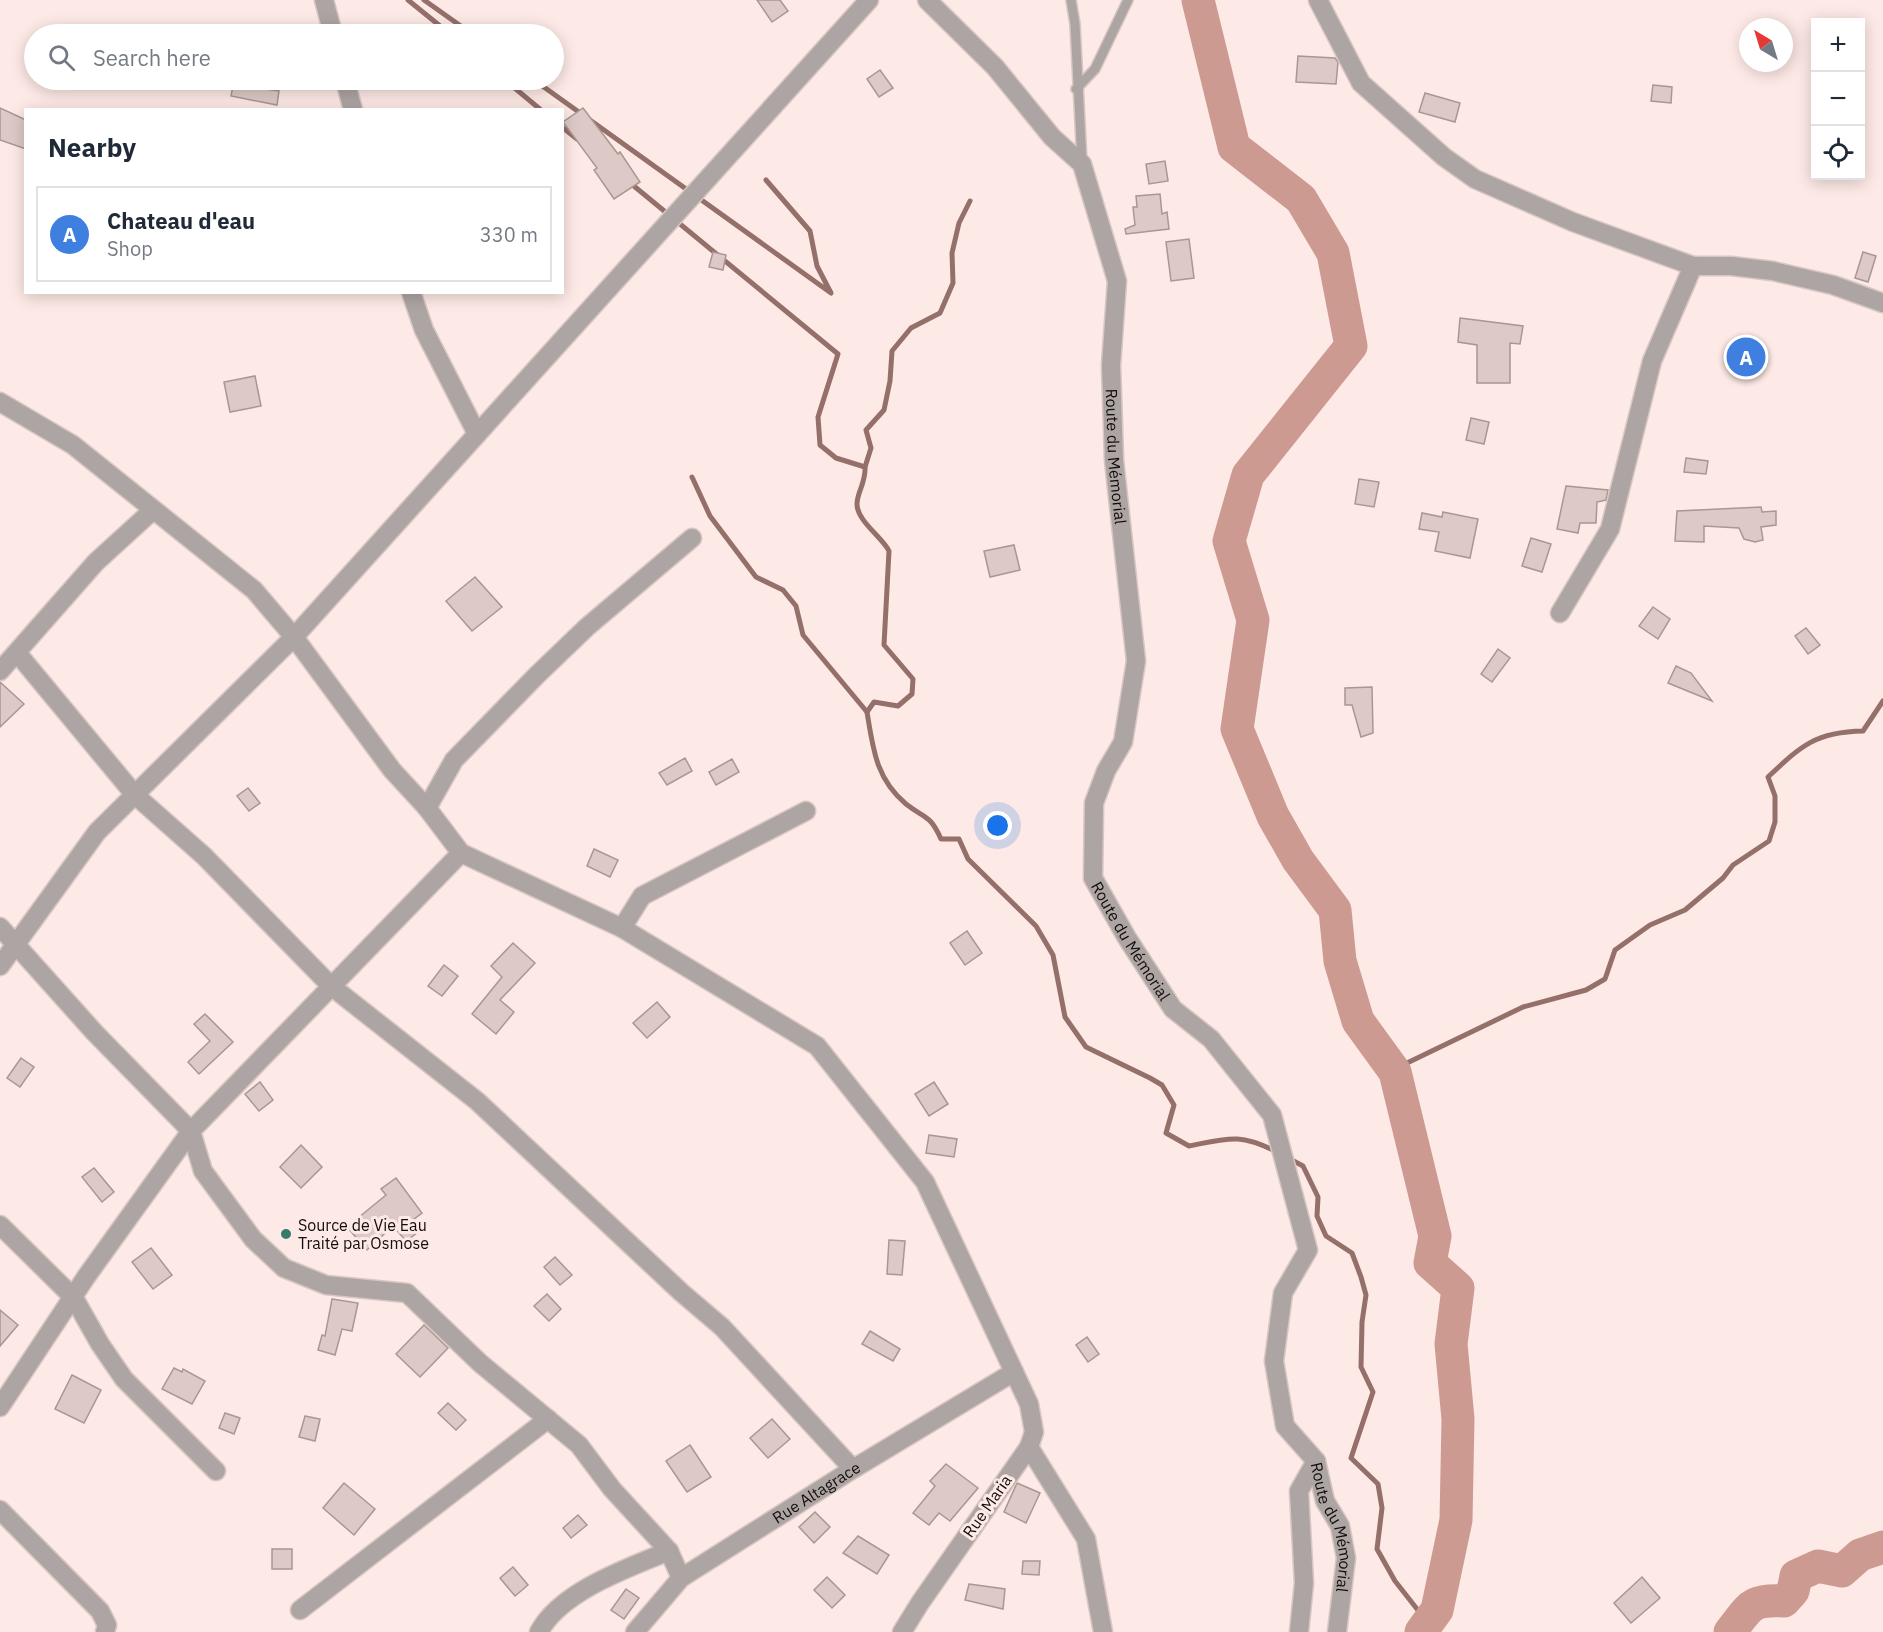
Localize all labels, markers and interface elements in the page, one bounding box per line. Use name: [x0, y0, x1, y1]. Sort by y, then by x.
north arrow: [1739, 18, 1793, 72]
map controls: [1811, 18, 1865, 180]
button: +: [1811, 18, 1865, 72]
search box: [24, 24, 564, 90]
icon: search: [45, 41, 78, 74]
text: Search here: [93, 43, 211, 72]
button: −: [1811, 72, 1865, 126]
button: locate: [1811, 126, 1865, 180]
text: Nearby: [48, 130, 136, 164]
text: Chateau d'eau: [107, 206, 255, 235]
text: A: [63, 221, 76, 248]
text: 330 m: [480, 221, 538, 248]
text: Shop: [107, 235, 153, 262]
pin: A: [1726, 334, 1766, 380]
street label: Route du Mémorial: [1102, 388, 1131, 525]
your location: [983, 811, 1012, 840]
street label: Route du Mémorial: [1087, 878, 1175, 1004]
place label: Source de Vie Eau Traité par Osmose: [298, 1215, 429, 1253]
marker: Source de Vie Eau Traité par Osmose: [279, 1227, 293, 1241]
street label: Rue Altagrace: [769, 1457, 864, 1528]
street label: Route du Mémorial: [1307, 1460, 1356, 1594]
street label: Rue Maria: [958, 1470, 1016, 1541]

